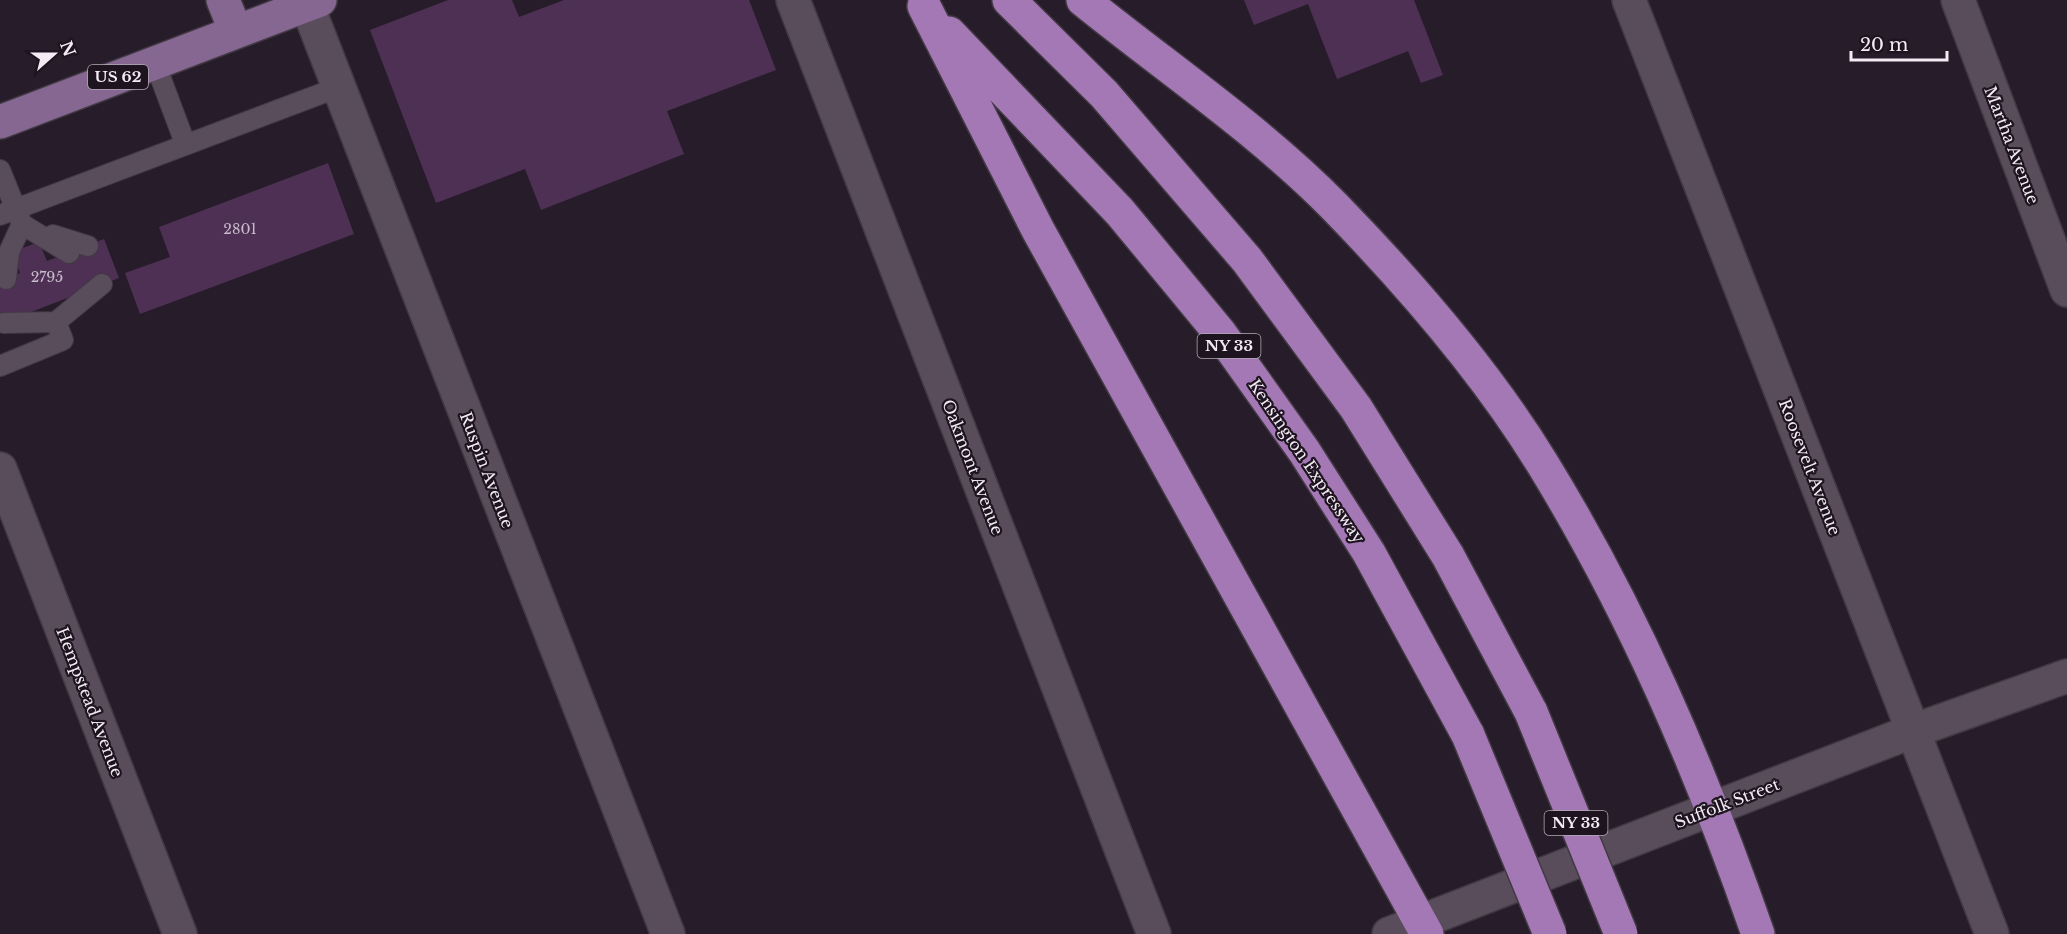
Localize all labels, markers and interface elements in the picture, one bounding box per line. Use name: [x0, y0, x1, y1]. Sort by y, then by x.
north arrow: [24, 24, 84, 84]
scale bar: [1851, 24, 1947, 62]
text: 20 m: [1860, 34, 1908, 56]
text: N: [56, 38, 80, 59]
road number: US 62: [88, 65, 148, 89]
street label: Martha Avenue: [1980, 83, 2044, 207]
house number: 2801: [223, 220, 257, 238]
house number: 2795: [31, 268, 63, 286]
road number: NY 33: [1198, 334, 1260, 358]
street label: Kensington Expressway: [1245, 375, 1370, 547]
street label: Roosevelt Avenue: [1775, 396, 1845, 538]
street label: Oakmont Avenue: [938, 397, 1008, 537]
street label: Ruspin Avenue: [456, 409, 518, 531]
street label: Hempstead Avenue: [52, 624, 128, 780]
street label: Suffolk Street: [1672, 774, 1782, 832]
road number: NY 33: [1544, 811, 1608, 835]

